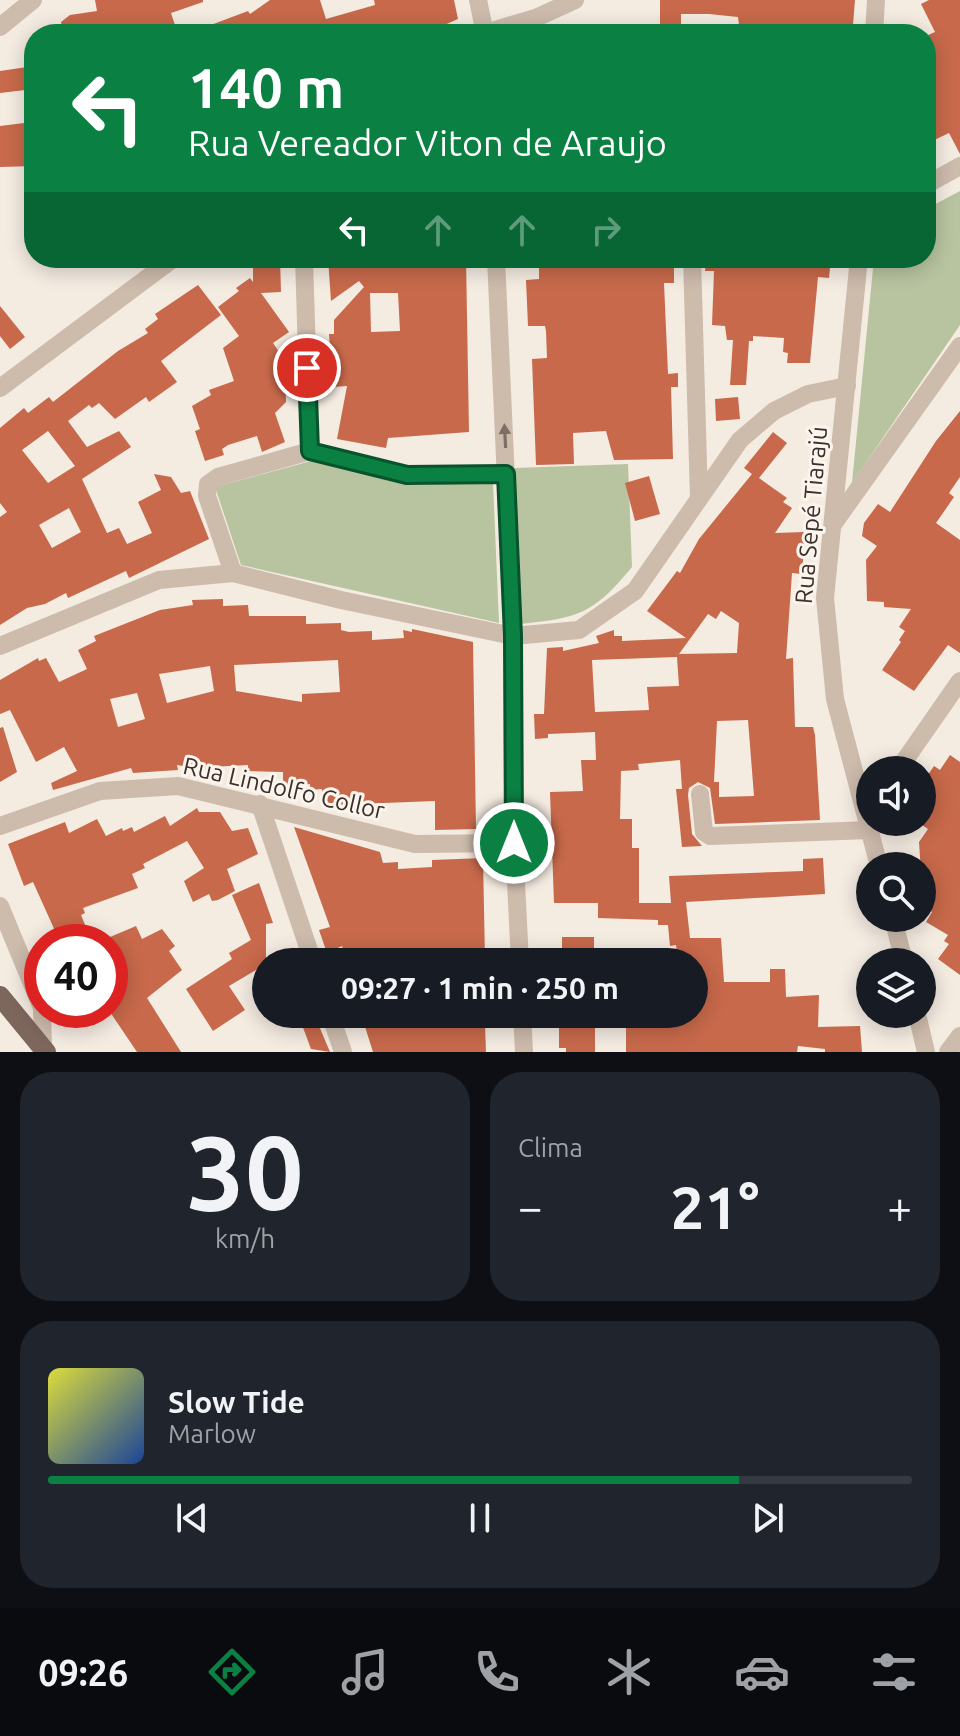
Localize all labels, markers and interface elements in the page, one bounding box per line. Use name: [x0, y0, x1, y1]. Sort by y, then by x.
icon: left: [56, 56, 160, 160]
text: 140 m: [188, 56, 344, 119]
text: Rua Vereador Viton de Araujo: [188, 122, 667, 163]
icon: left: [332, 208, 376, 252]
icon: ahead: [416, 208, 460, 252]
icon: ahead: [500, 208, 544, 252]
icon: right: [584, 208, 628, 252]
pin: [273, 334, 341, 402]
icon: arrive: [285, 346, 329, 390]
one-way arrow: [498, 423, 511, 448]
street label: Rua Sepé Tiarajú: [790, 425, 832, 605]
street label: Rua Lindolfo Collor: [181, 752, 387, 824]
map controls: [856, 756, 936, 1028]
button: sound: [856, 756, 936, 836]
position arrow: [472, 801, 556, 885]
button: search: [856, 852, 936, 932]
speed limit sign: 40: [24, 924, 128, 1028]
button: layers: [856, 948, 936, 1028]
text: 09:27 · 1 min · 250 m: [341, 971, 619, 1005]
text: 30: [186, 1113, 304, 1230]
text: Clima: [518, 1133, 583, 1162]
text: 21°: [671, 1173, 759, 1240]
text: −: [518, 1182, 543, 1231]
text: +: [887, 1182, 912, 1231]
text: km/h: [215, 1224, 275, 1253]
text: Slow Tide: [168, 1385, 305, 1419]
text: Marlow: [168, 1419, 256, 1448]
icon: previous: [170, 1496, 214, 1540]
icon: pause: [458, 1496, 502, 1540]
icon: next: [746, 1496, 790, 1540]
icon: directions: [204, 1644, 260, 1700]
icon: music: [337, 1644, 393, 1700]
icon: phone: [469, 1644, 525, 1700]
icon: climate: [601, 1644, 657, 1700]
icon: car: [734, 1644, 790, 1700]
icon: filters: [866, 1644, 922, 1700]
text: 09:26: [38, 1652, 128, 1693]

